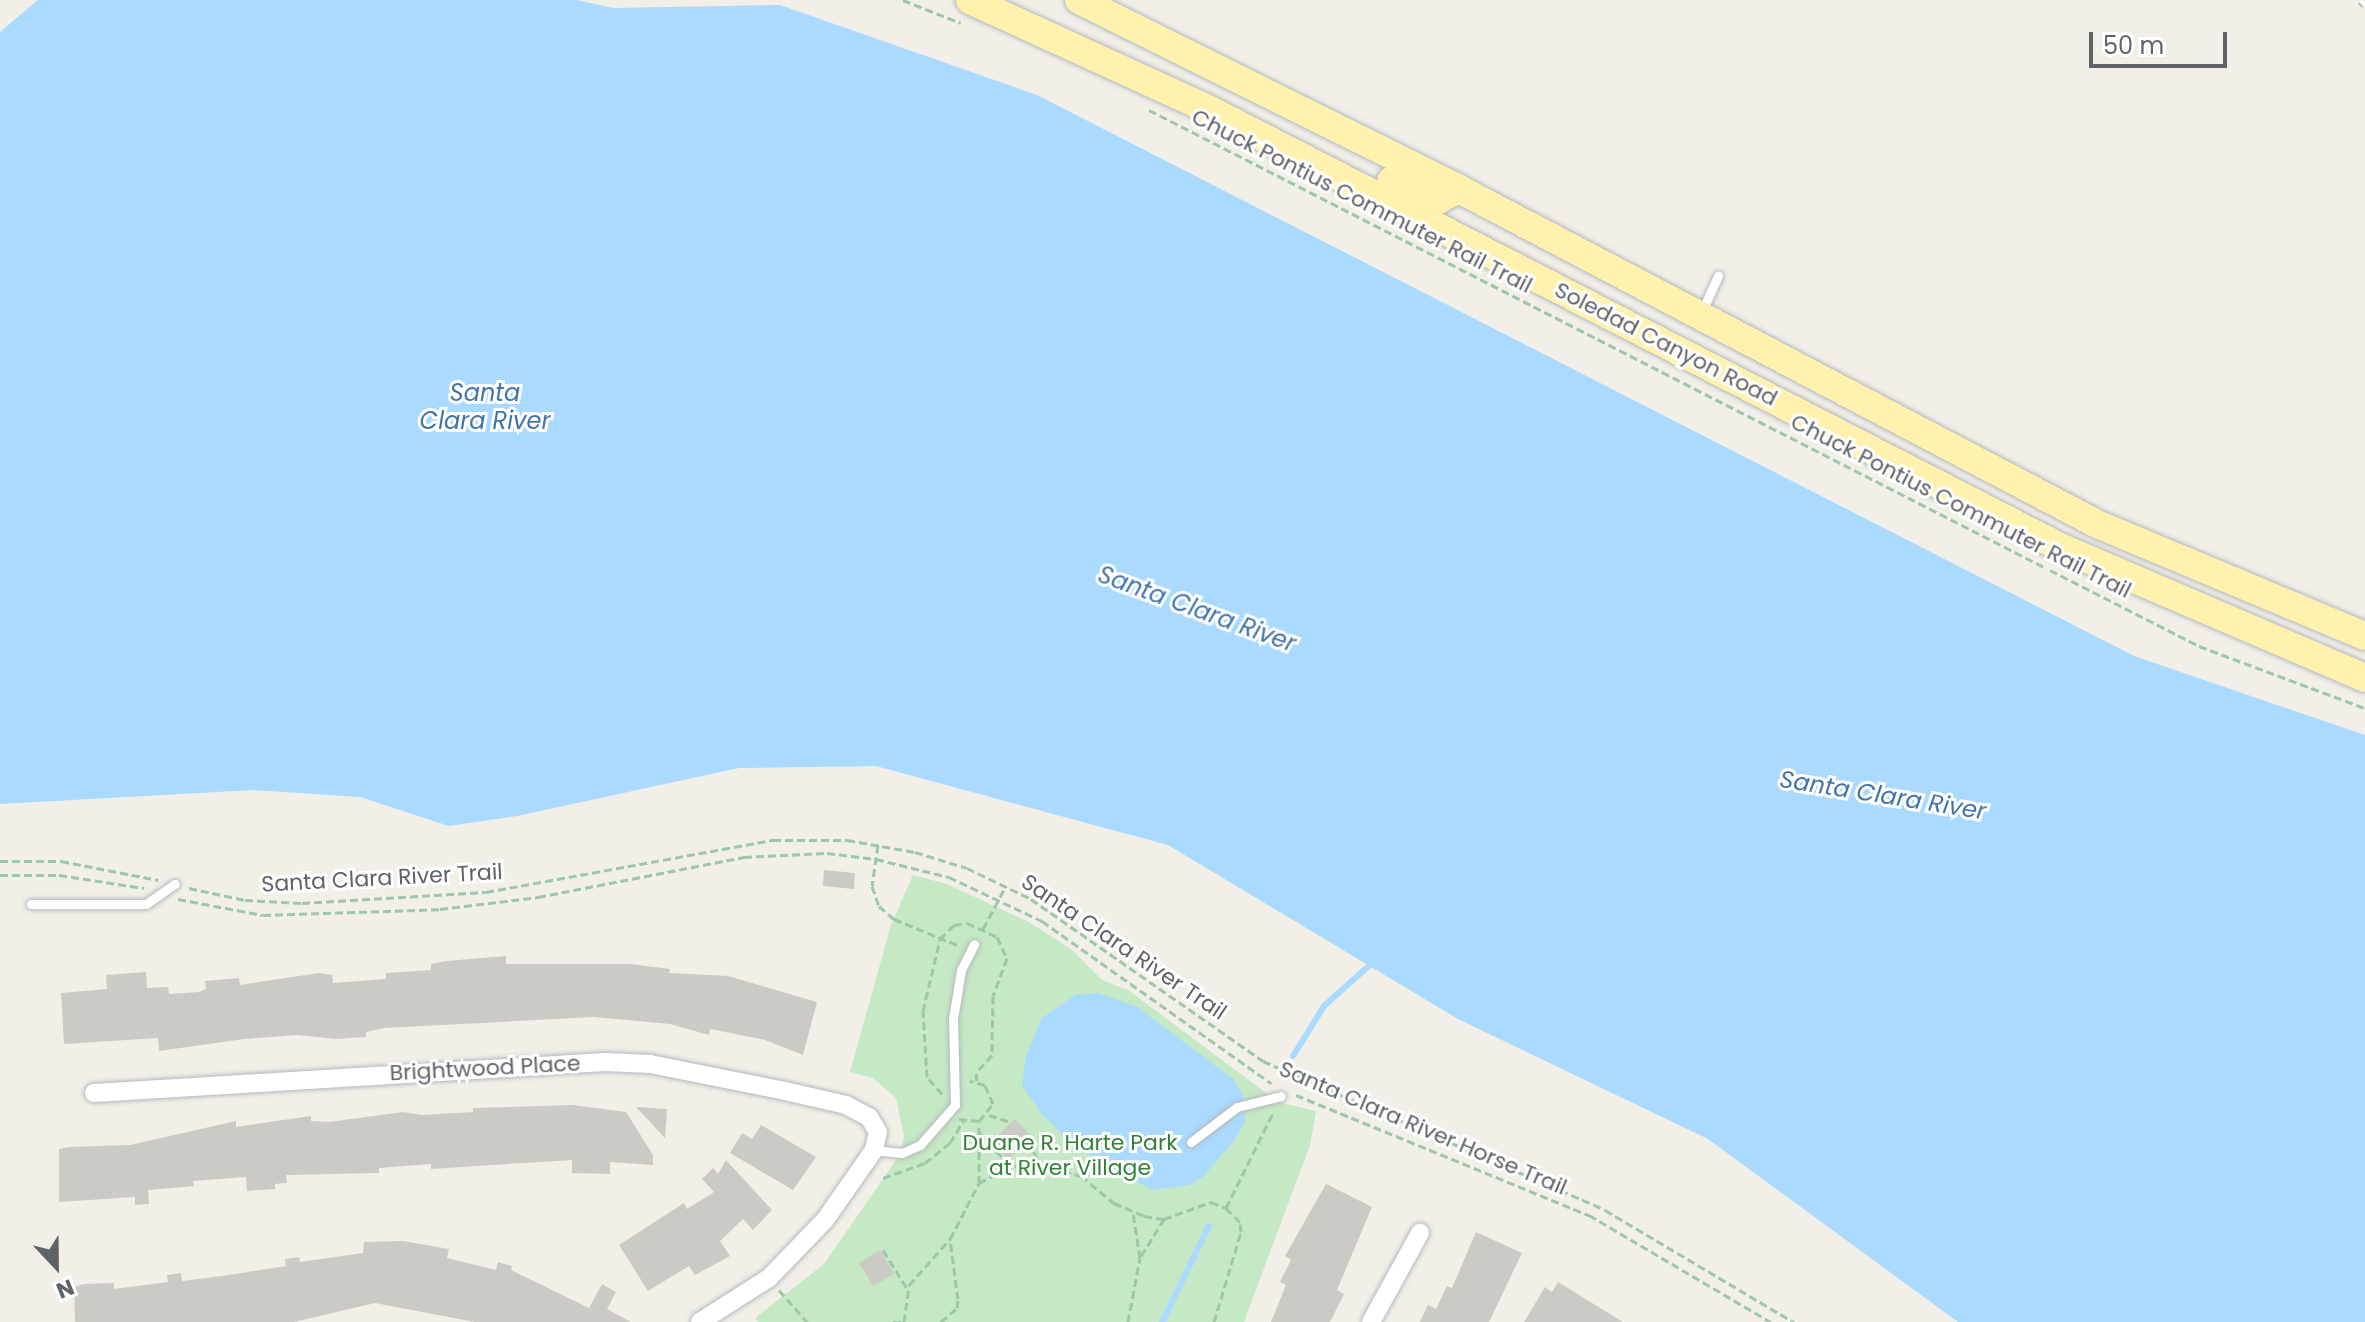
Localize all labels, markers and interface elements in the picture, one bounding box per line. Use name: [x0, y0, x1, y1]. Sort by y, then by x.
scale bar: [2093, 16, 2231, 66]
text: 50 m: [2103, 29, 2164, 62]
street label: Chuck Pontius Commuter Rail Trail: [1187, 103, 1537, 299]
street label: Soledad Canyon Road: [1550, 276, 1782, 412]
water label: Santa Clara River: [420, 379, 550, 435]
street label: Chuck Pontius Commuter Rail Trail: [1786, 408, 2136, 604]
water label: Santa Clara River: [1094, 560, 1300, 658]
water label: Santa Clara River: [1778, 764, 1988, 826]
street label: Santa Clara River Trail: [261, 858, 503, 898]
street label: Santa Clara River Trail: [1017, 869, 1231, 1025]
street label: Brightwood Place: [389, 1050, 581, 1086]
street label: Santa Clara River Horse Trail: [1275, 1055, 1571, 1201]
park label: Duane R. Harte Park at River Village: [963, 1129, 1177, 1180]
north arrow: [16, 1226, 96, 1306]
text: N: [52, 1271, 79, 1306]

